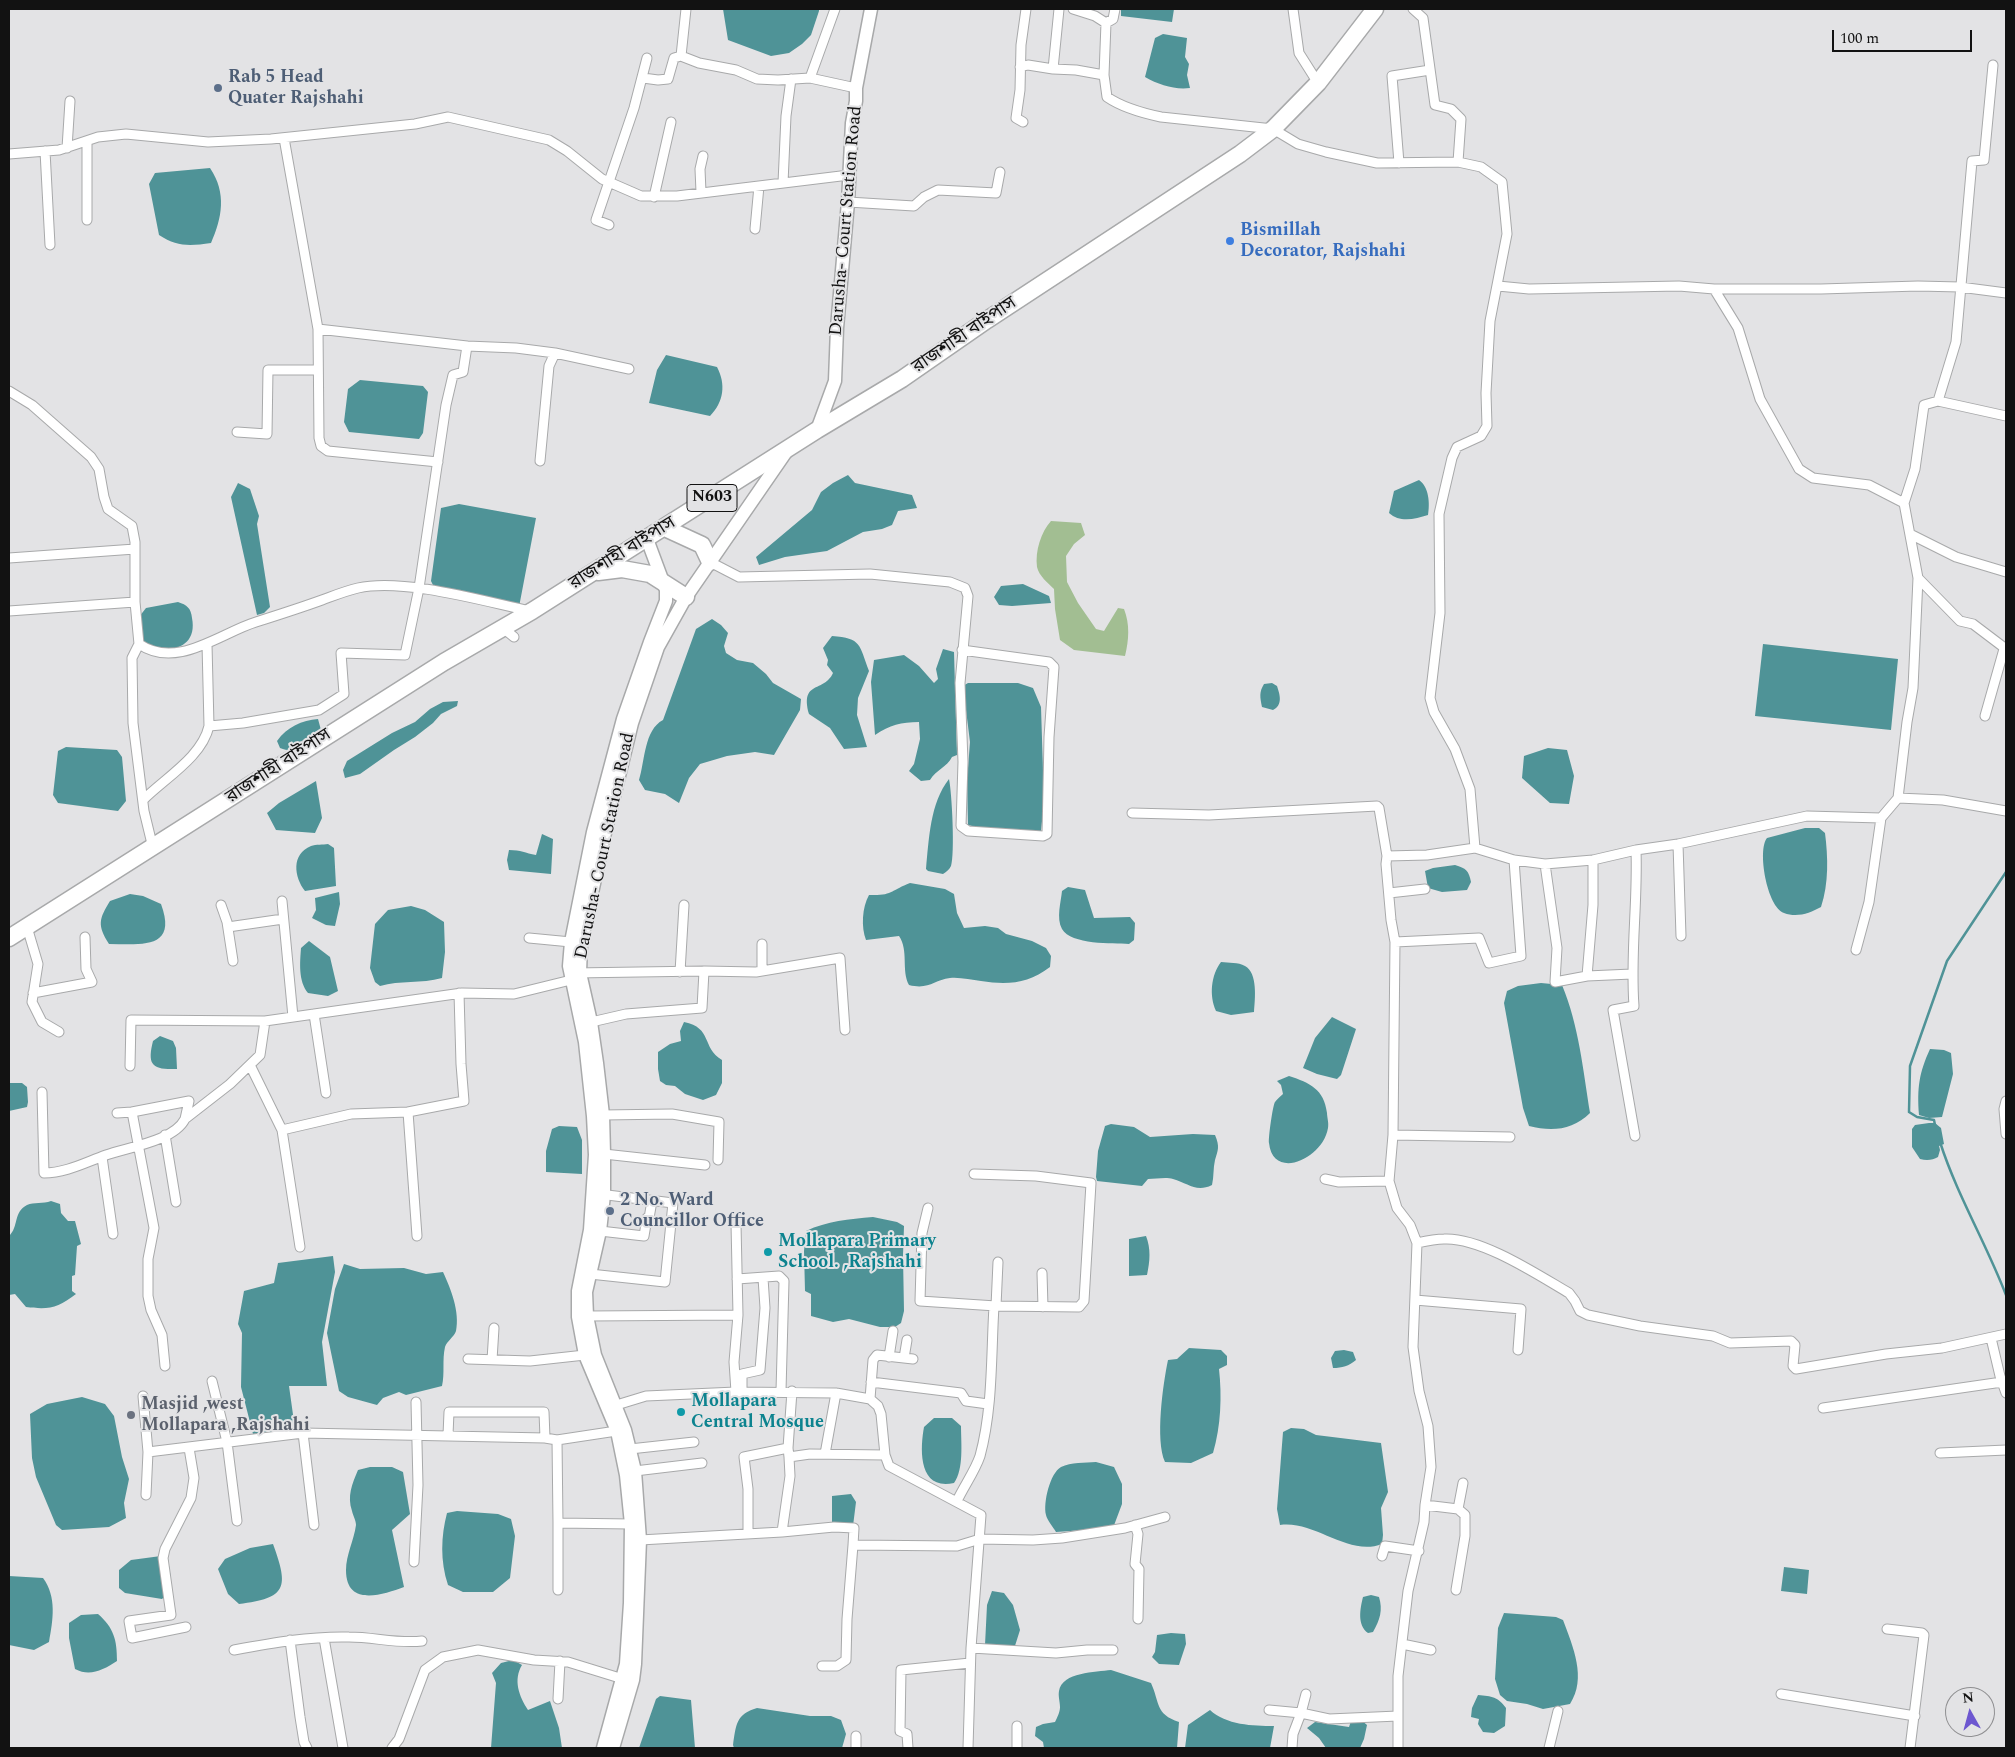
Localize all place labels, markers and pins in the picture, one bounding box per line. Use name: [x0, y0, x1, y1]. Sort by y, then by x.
place label: Rab 5 Head Quater Rajshahi: [228, 67, 364, 110]
marker: Rab 5 Head Quater Rajshahi: [212, 82, 224, 94]
place label: Bismillah Decorator, Rajshahi: [1240, 220, 1406, 262]
marker: Bismillah Decorator, Rajshahi: [1224, 235, 1236, 247]
place label: 2 No. Ward Councillor Office: [620, 1190, 764, 1232]
marker: 2 No. Ward Councillor Office: [604, 1205, 616, 1217]
place label: Mollapara Primary School. ,Rajshahi: [778, 1231, 936, 1274]
marker: Mollapara Primary School. ,Rajshahi: [762, 1246, 774, 1258]
place label: Mollapara Central Mosque: [691, 1391, 824, 1434]
place label: Masjid ,west Mollapara ,Rajshahi: [141, 1394, 310, 1436]
marker: Mollapara Central Mosque: [675, 1406, 687, 1418]
marker: Masjid ,west Mollapara ,Rajshahi: [125, 1409, 137, 1421]

